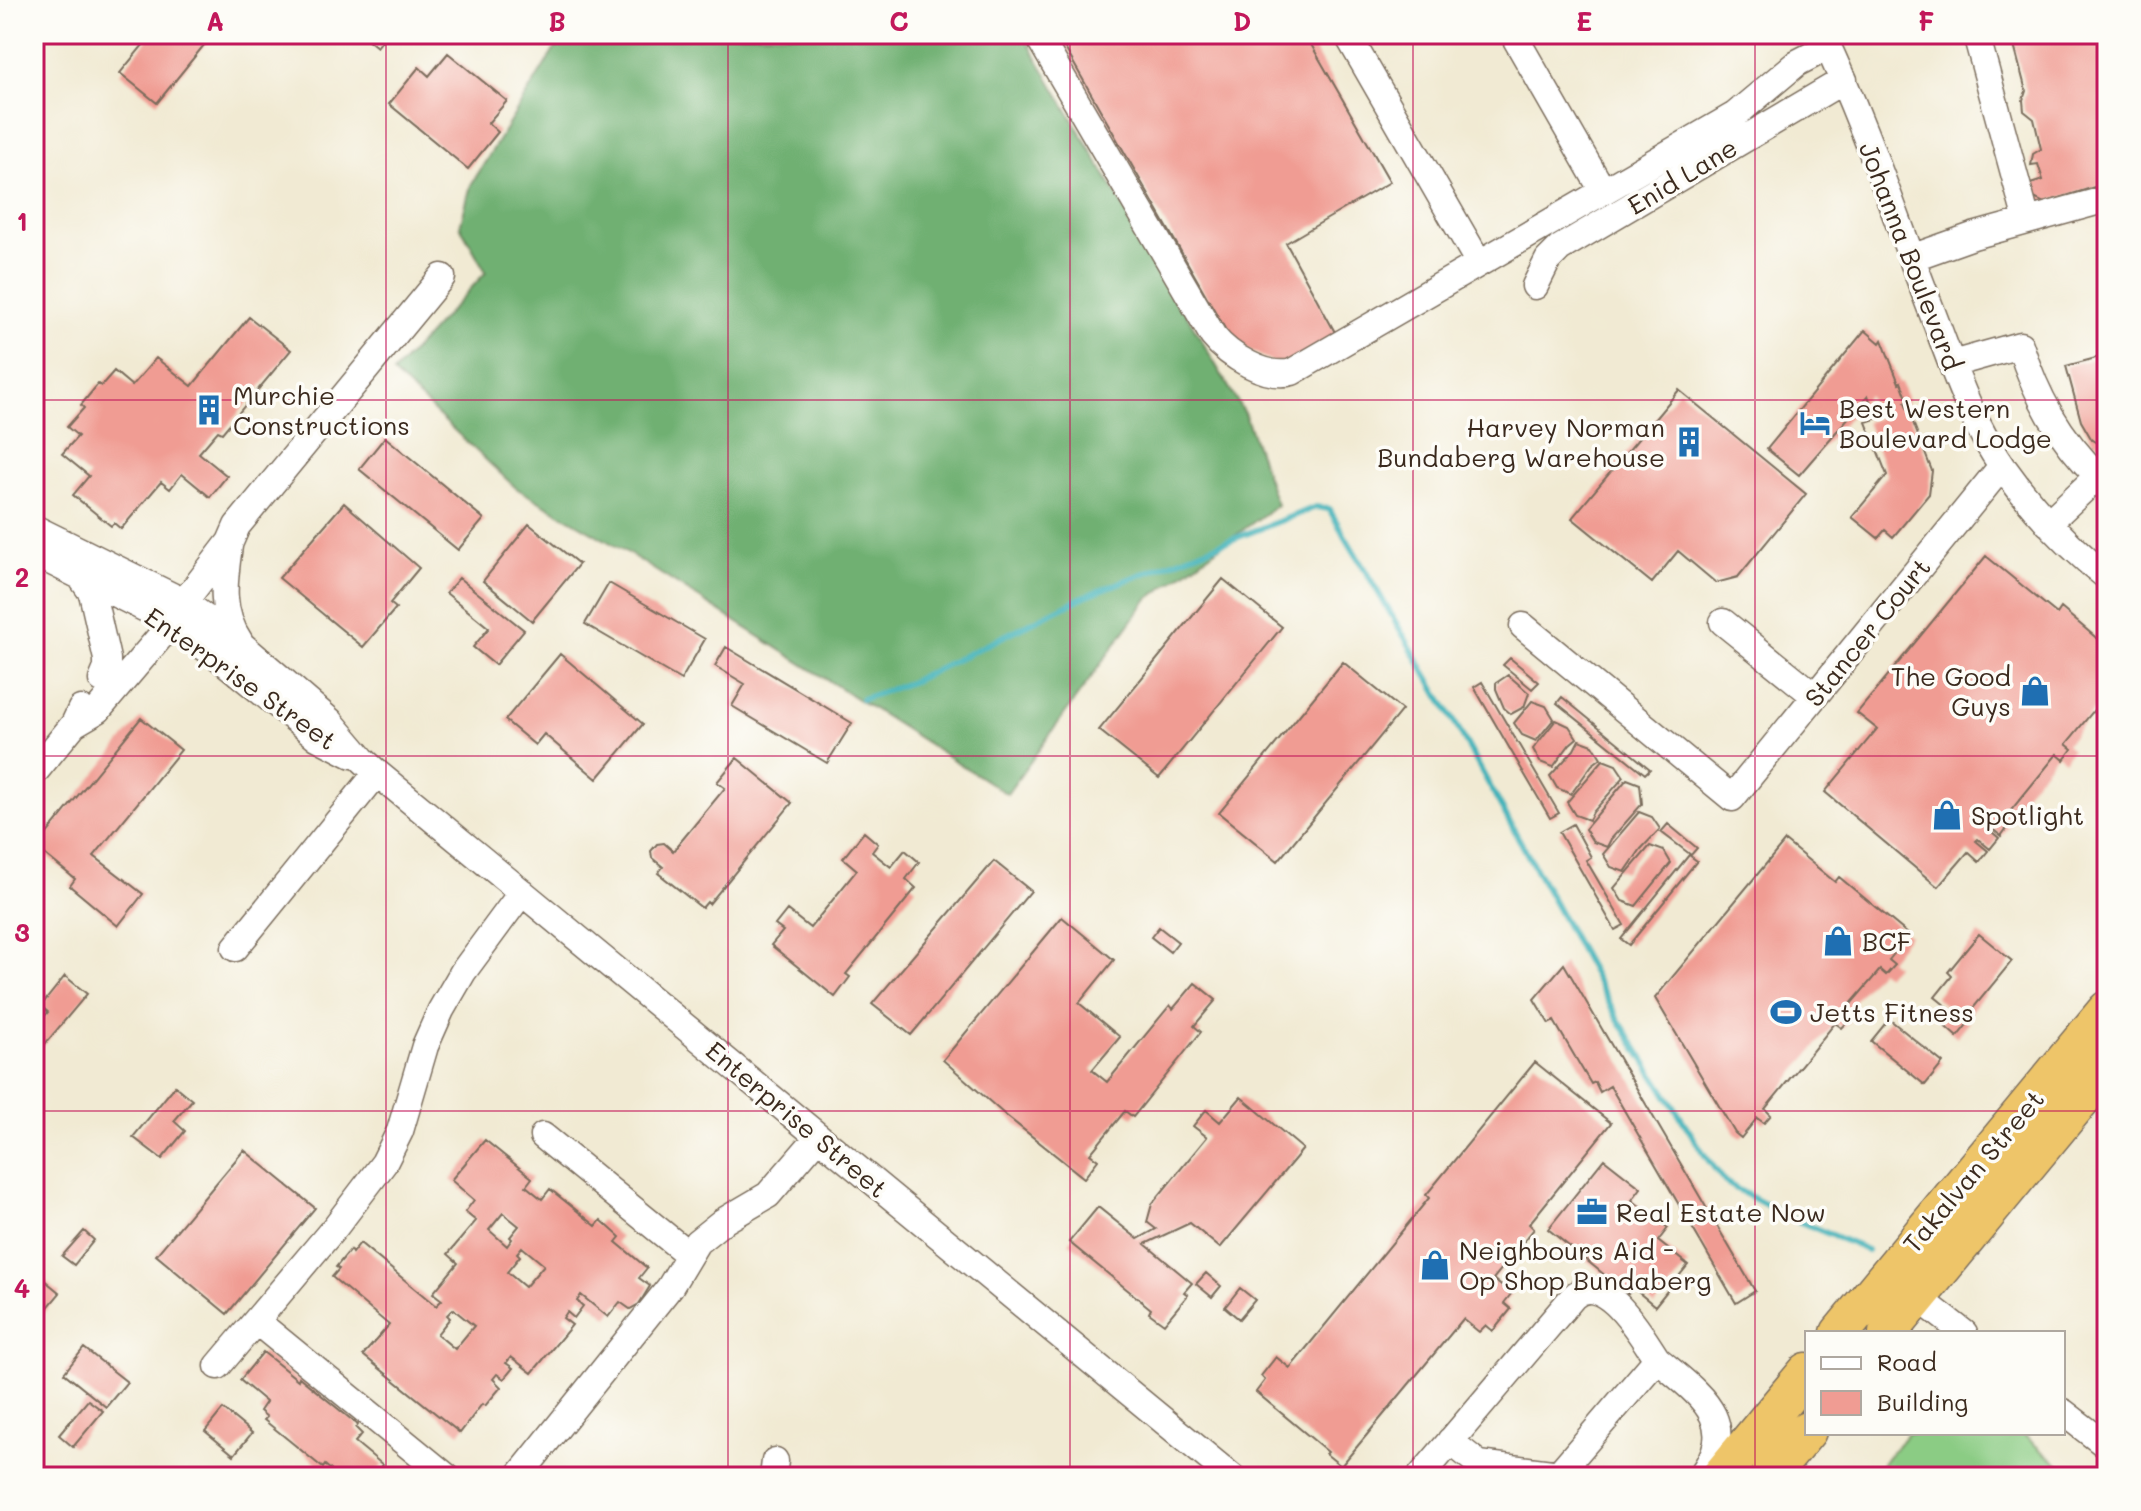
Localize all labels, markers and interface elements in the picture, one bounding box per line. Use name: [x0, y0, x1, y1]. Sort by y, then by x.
text: A: [206, 4, 224, 38]
text: B: [548, 4, 566, 38]
text: C: [889, 4, 909, 38]
text: D: [1233, 4, 1251, 38]
text: E: [1576, 4, 1592, 38]
text: F: [1918, 4, 1934, 38]
street label: Enid Lane: [1621, 130, 1743, 222]
street label: Johanna Boulevard: [1852, 137, 1970, 375]
text: 1: [16, 204, 28, 238]
place label: Murchie Constructions: [233, 378, 410, 442]
place label: Best Western Boulevard Lodge: [1839, 391, 2052, 455]
building icon: Murchie Constructions: [192, 393, 226, 427]
hotel icon: Best Western Boulevard Lodge: [1798, 406, 1832, 440]
place label: Harvey Norman Bundaberg Warehouse: [1377, 410, 1665, 474]
building icon: Harvey Norman Bundaberg Warehouse: [1672, 425, 1706, 459]
street label: Stancer Court: [1796, 551, 1938, 713]
text: 2: [15, 560, 29, 594]
street label: Enterprise Street: [138, 599, 344, 757]
place label: The Good Guys: [1891, 659, 2011, 723]
shop icon: The Good Guys: [2018, 674, 2052, 708]
shop icon: Spotlight: [1930, 798, 1964, 832]
place label: Spotlight: [1971, 798, 2084, 832]
text: 3: [14, 915, 30, 949]
shop icon: BCF: [1821, 924, 1855, 958]
place label: BCF: [1862, 924, 1911, 958]
sports icon: Jetts Fitness: [1769, 995, 1803, 1029]
place label: Jetts Fitness: [1810, 995, 1974, 1029]
street label: Enterprise Street: [699, 1033, 895, 1205]
street label: Takalvan Street: [1895, 1082, 2051, 1260]
office icon: Real Estate Now: [1575, 1195, 1609, 1229]
place label: Real Estate Now: [1616, 1195, 1826, 1229]
place label: Neighbours Aid - Op Shop Bundaberg: [1459, 1233, 1711, 1297]
shop icon: Neighbours Aid - Op Shop Bundaberg: [1418, 1248, 1452, 1282]
text: 4: [14, 1271, 30, 1305]
legend: [1805, 1331, 2065, 1435]
text: Road: [1877, 1346, 1937, 1377]
text: Building: [1877, 1386, 1968, 1417]

